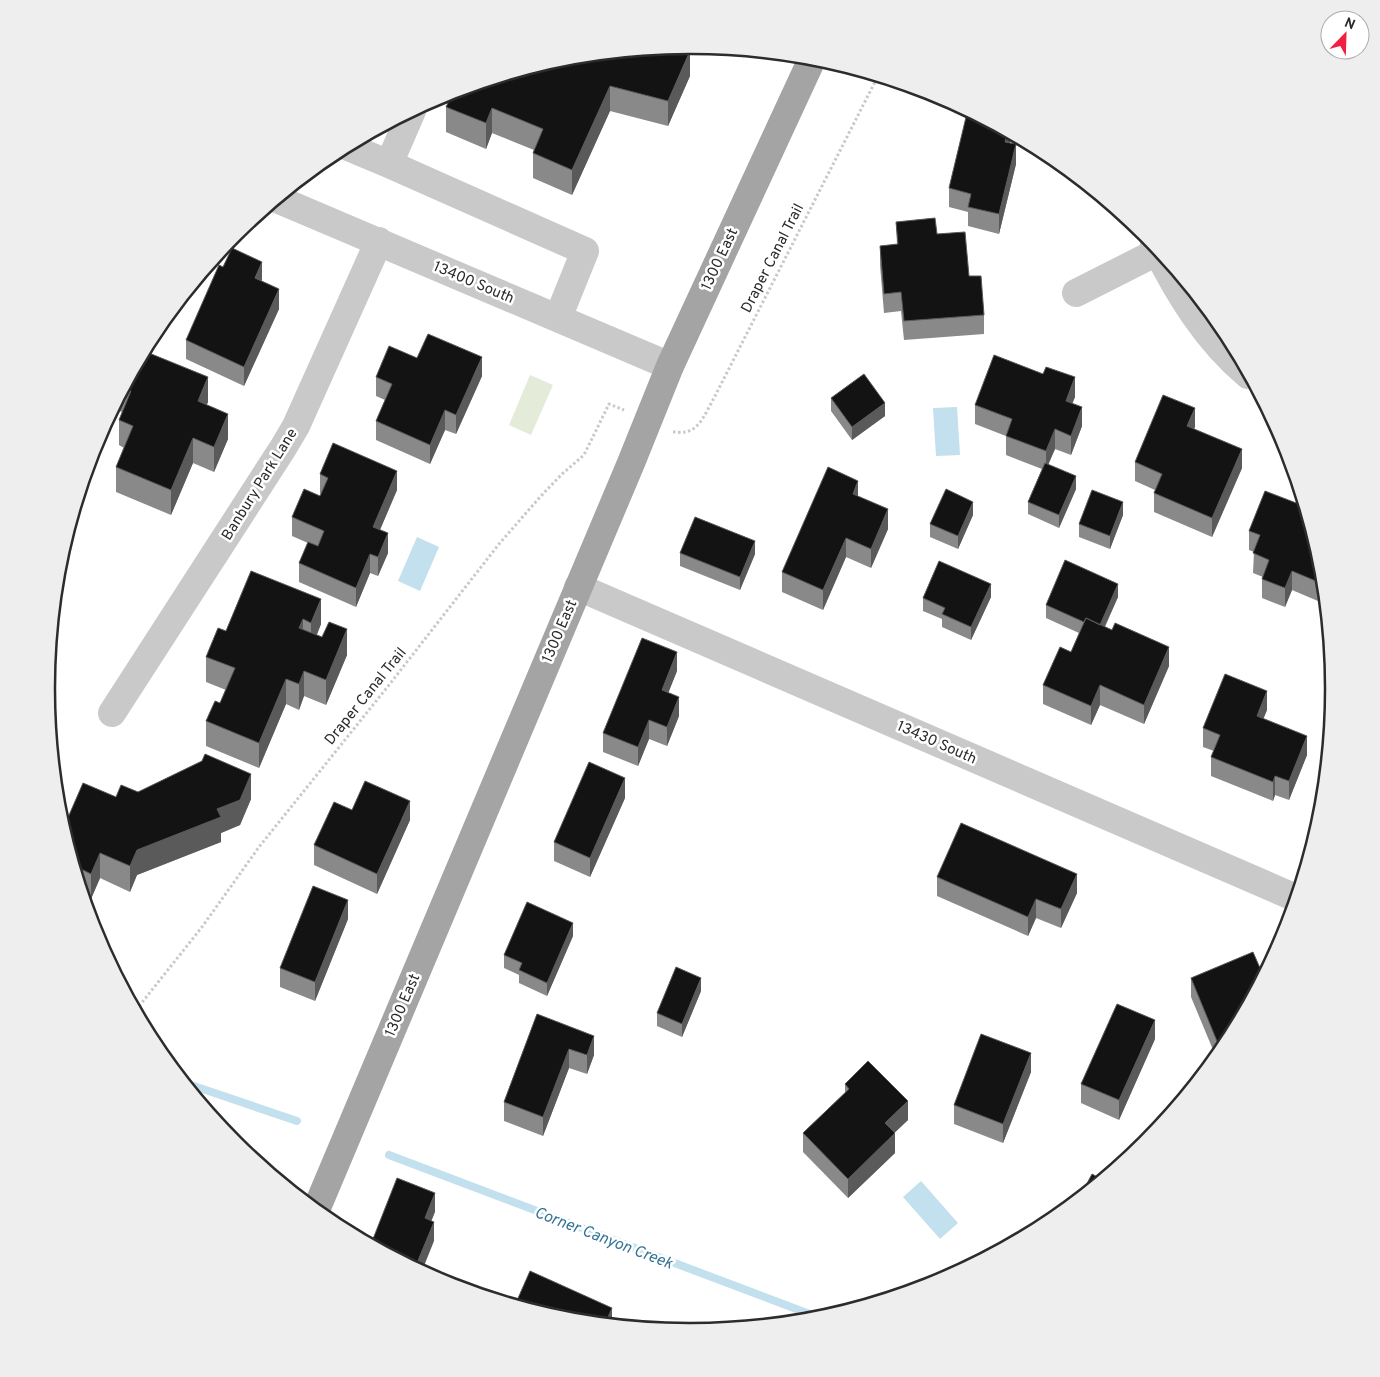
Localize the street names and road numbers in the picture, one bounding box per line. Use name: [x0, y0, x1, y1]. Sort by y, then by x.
street label: Draper Canal Trail: [738, 201, 809, 316]
street label: 1300 East: [698, 225, 743, 294]
street label: 13400 South: [430, 258, 517, 309]
street label: Banbury Park Lane: [218, 425, 302, 544]
street label: 1300 East: [539, 597, 582, 666]
street label: Draper Canal Trail: [321, 644, 411, 749]
street label: 13430 South: [894, 717, 979, 769]
street label: 1300 East: [382, 971, 425, 1040]

